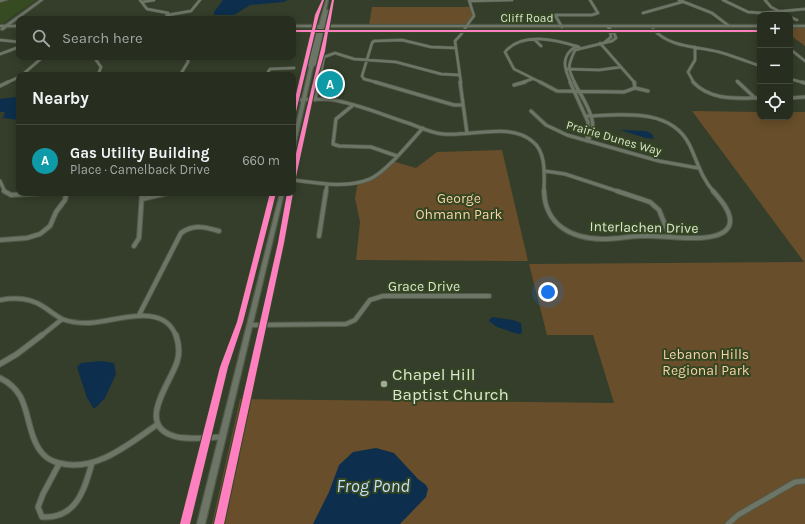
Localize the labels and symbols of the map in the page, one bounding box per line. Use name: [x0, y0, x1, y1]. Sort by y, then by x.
street label: Cliff Road: [501, 11, 554, 25]
pin: A: [317, 69, 343, 99]
street label: Prairie Dunes Way: [565, 118, 664, 158]
park label: George Ohmann Park: [416, 190, 503, 223]
street label: Interlachen Drive: [589, 218, 699, 237]
street label: Grace Drive: [388, 278, 460, 295]
your location: [538, 282, 558, 302]
park label: Lebanon Hills Regional Park: [662, 346, 750, 379]
place label: Chapel Hill Baptist Church: [392, 364, 509, 404]
marker: Chapel Hill Baptist Church: [379, 379, 389, 389]
water label: Frog Pond: [336, 475, 410, 497]

